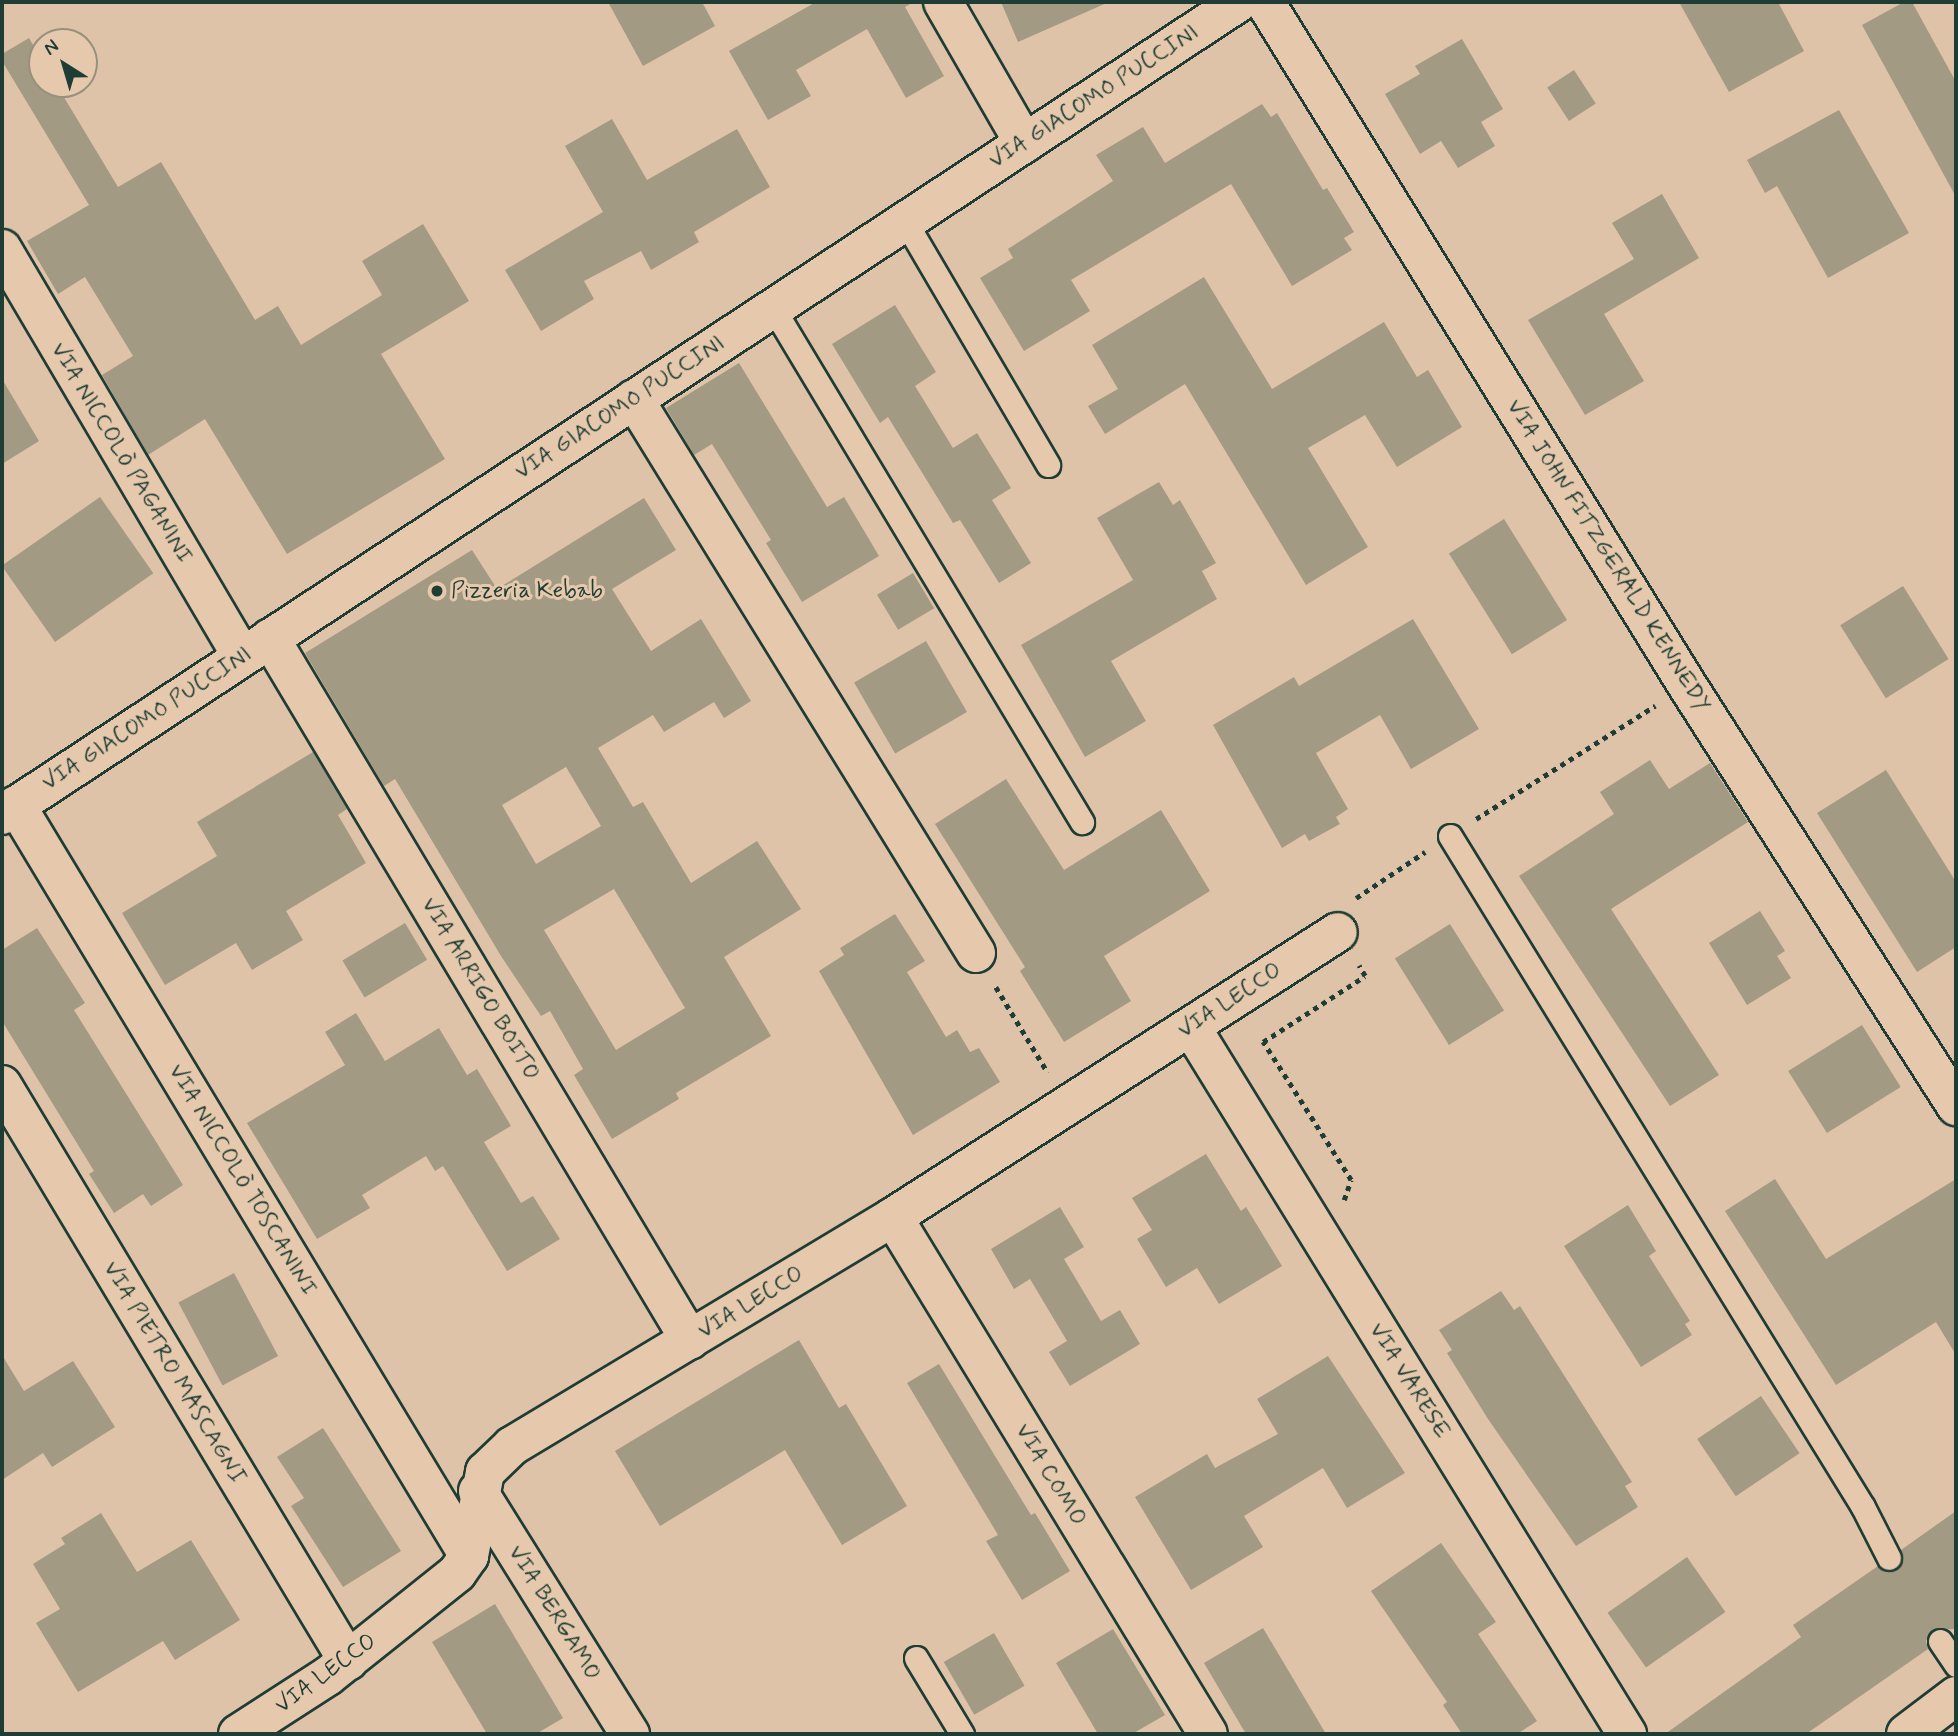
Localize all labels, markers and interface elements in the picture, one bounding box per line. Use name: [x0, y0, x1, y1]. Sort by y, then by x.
street label: VIA GIACOMO PUCCINI: [982, 17, 1206, 177]
north arrow: [28, 28, 98, 98]
text: N: [39, 34, 64, 61]
street label: VIA GIACOMO PUCCINI: [508, 328, 732, 488]
street label: VIA NICCOLÒ PAGANINI: [43, 336, 199, 570]
street label: VIA JOHN FITZGERALD KENNEDY: [1499, 393, 1717, 719]
place label: Pizzeria Kebab: [451, 577, 601, 605]
marker: Pizzeria Kebab: [429, 583, 445, 599]
street label: VIA GIACOMO PUCCINI: [35, 639, 259, 799]
street label: VIA ARRIGO BOITO: [414, 892, 546, 1086]
street label: VIA LECCO: [1173, 957, 1287, 1045]
street label: VIA NICCOLÒ TOSCANINI: [161, 1057, 323, 1303]
street label: VIA PIETRO MASCAGNI: [96, 1256, 252, 1490]
street label: VIA LECCO: [693, 1261, 809, 1345]
street label: VIA VARESE: [1362, 1318, 1456, 1444]
street label: VIA COMO: [1008, 1418, 1092, 1532]
street label: VIA BERGAMO: [502, 1541, 606, 1685]
street label: VIA LECCO: [270, 1628, 382, 1720]

